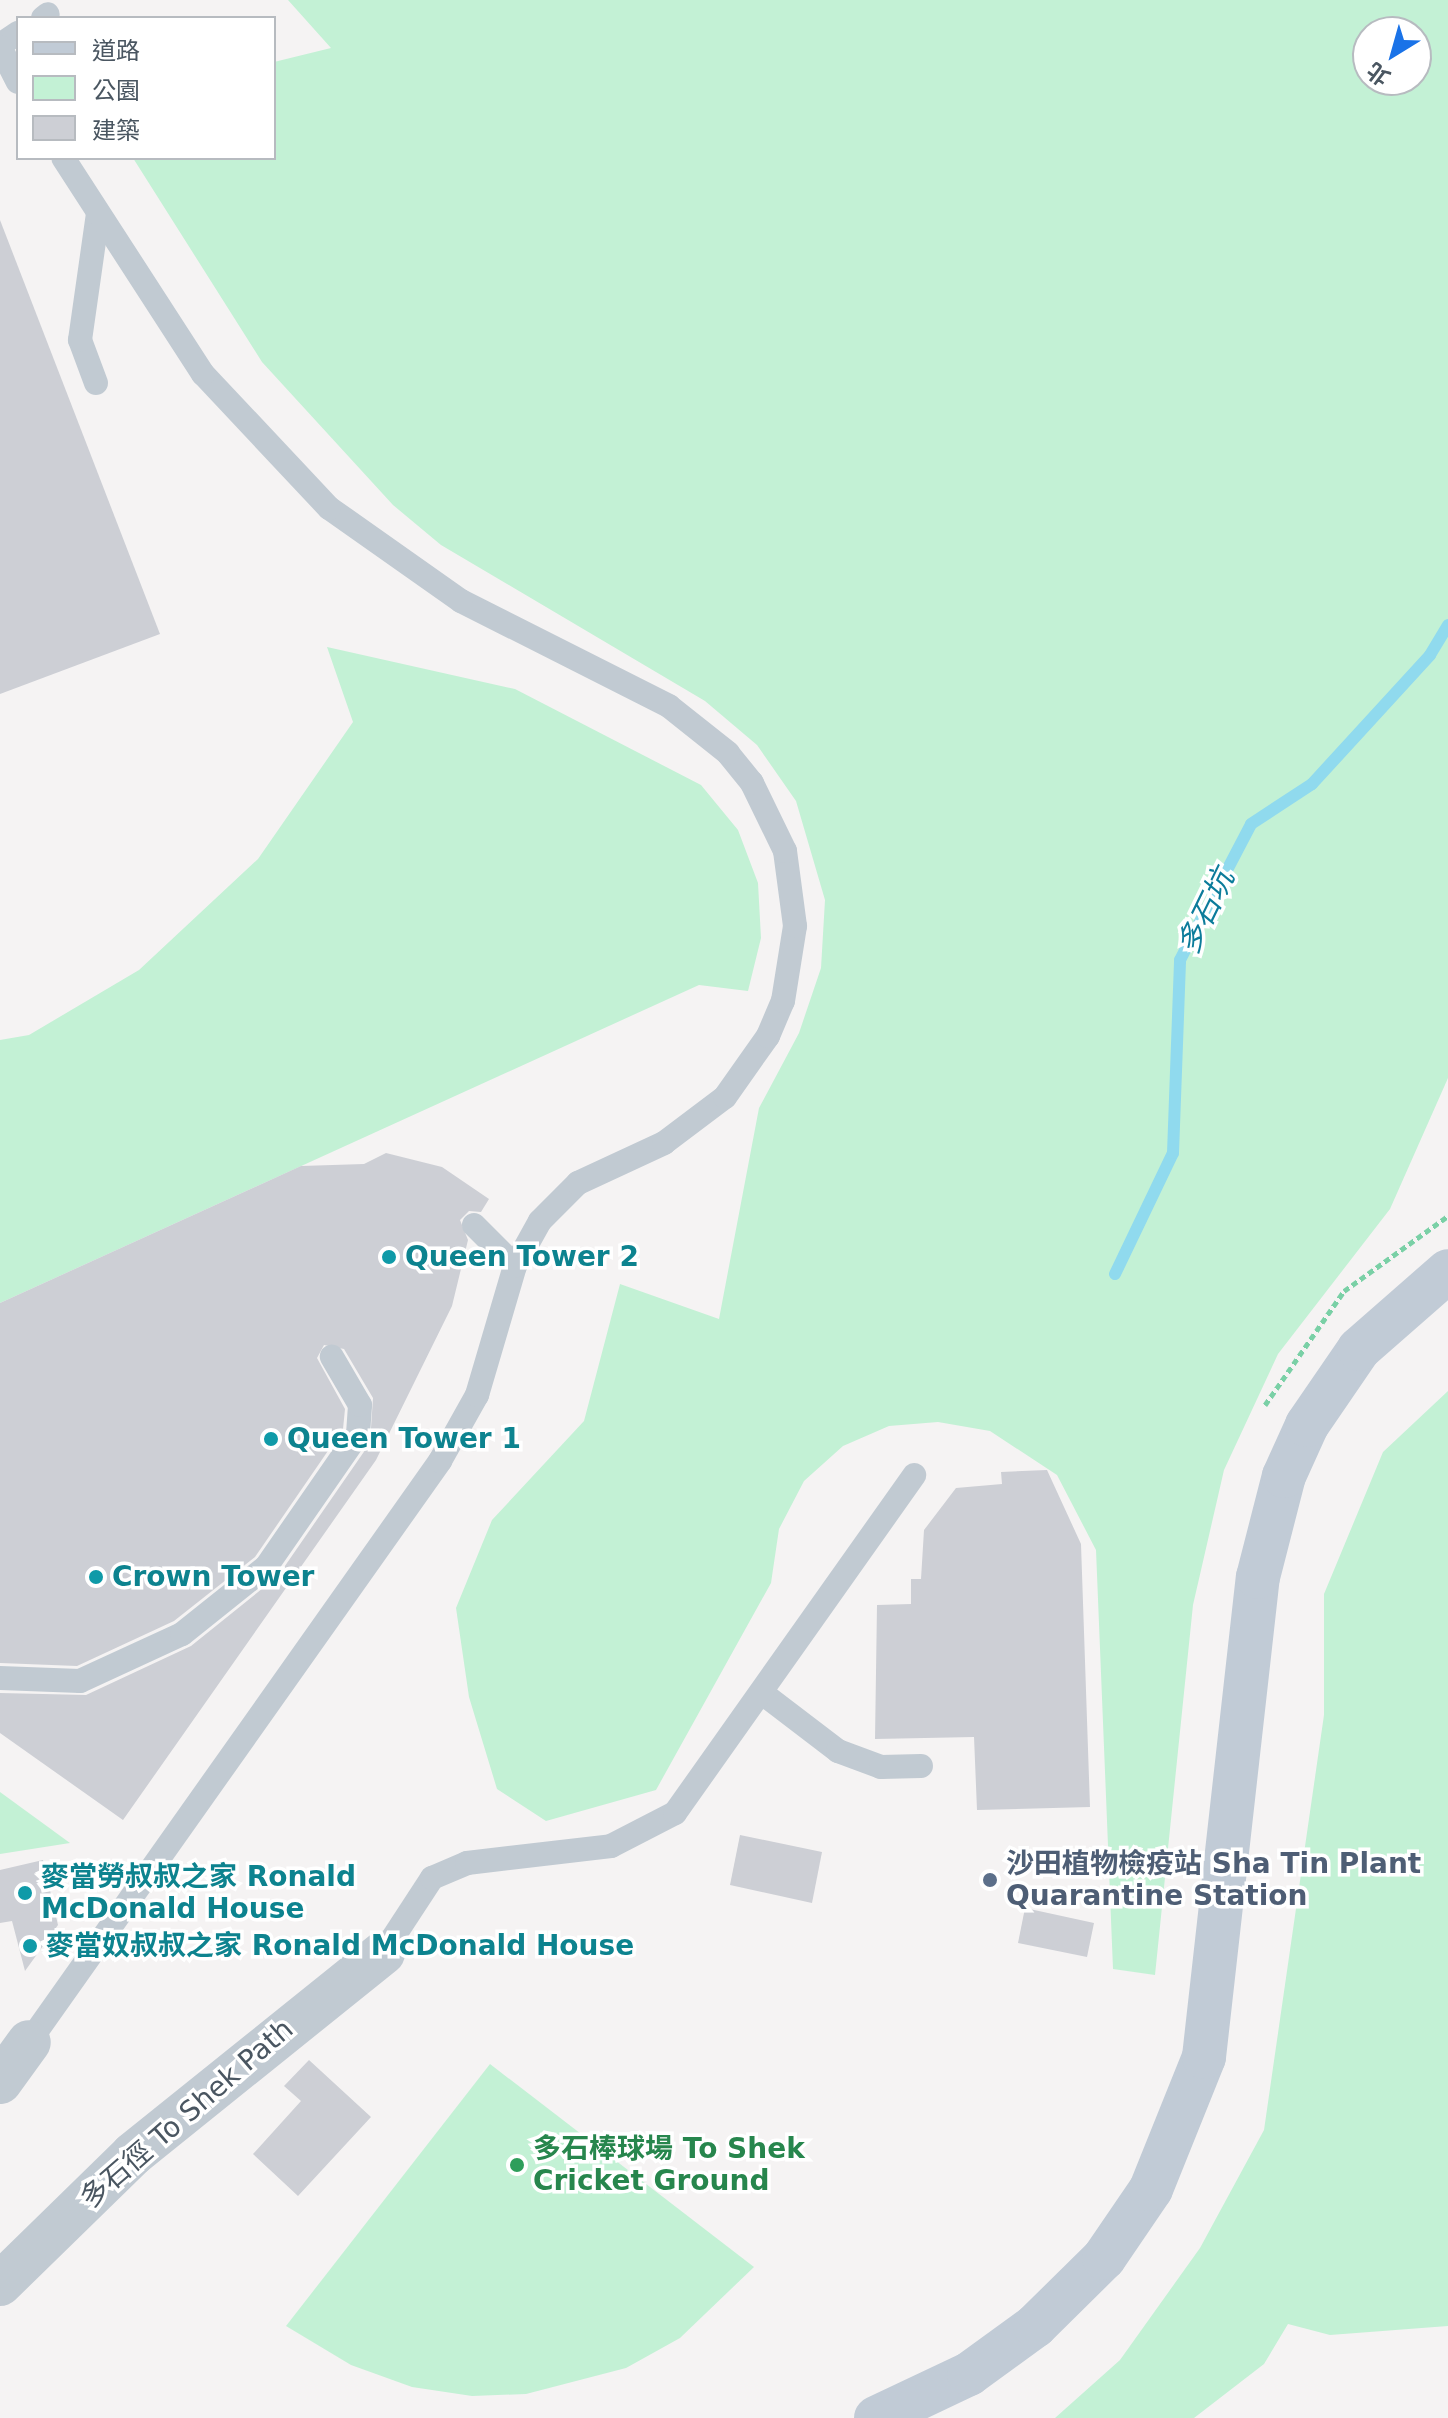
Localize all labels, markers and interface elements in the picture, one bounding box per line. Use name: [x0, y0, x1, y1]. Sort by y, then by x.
legend: [16, 16, 276, 160]
north arrow: [1352, 16, 1432, 96]
text: 道路: [92, 37, 140, 65]
text: 北: [1362, 57, 1395, 91]
text: 公園: [92, 77, 140, 105]
text: 建築: [92, 117, 140, 145]
water label: 多石坑: [1170, 864, 1242, 960]
place label: Queen Tower 2: [405, 1240, 639, 1274]
marker: Queen Tower 2: [380, 1248, 398, 1266]
place label: Queen Tower 1: [287, 1422, 521, 1456]
marker: Queen Tower 1: [262, 1430, 280, 1448]
place label: Crown Tower: [112, 1560, 314, 1594]
marker: Crown Tower: [87, 1568, 105, 1586]
place label: 沙田植物檢疫站 Sha Tin Plant Quarantine Station: [1006, 1847, 1421, 1913]
place label: 麥當勞叔叔之家 Ronald McDonald House: [41, 1860, 356, 1926]
marker: 沙田植物檢疫站 Sha Tin Plant Quarantine Station: [981, 1871, 999, 1889]
marker: 麥當勞叔叔之家 Ronald McDonald House: [16, 1884, 34, 1902]
place label: 麥當奴叔叔之家 Ronald McDonald House: [46, 1929, 634, 1963]
marker: 麥當奴叔叔之家 Ronald McDonald House: [21, 1937, 39, 1955]
street label: 多石徑 To Shek Path: [74, 2013, 300, 2215]
place label: 多石棒球場 To Shek Cricket Ground: [533, 2132, 805, 2198]
marker: 多石棒球場 To Shek Cricket Ground: [508, 2156, 526, 2174]

